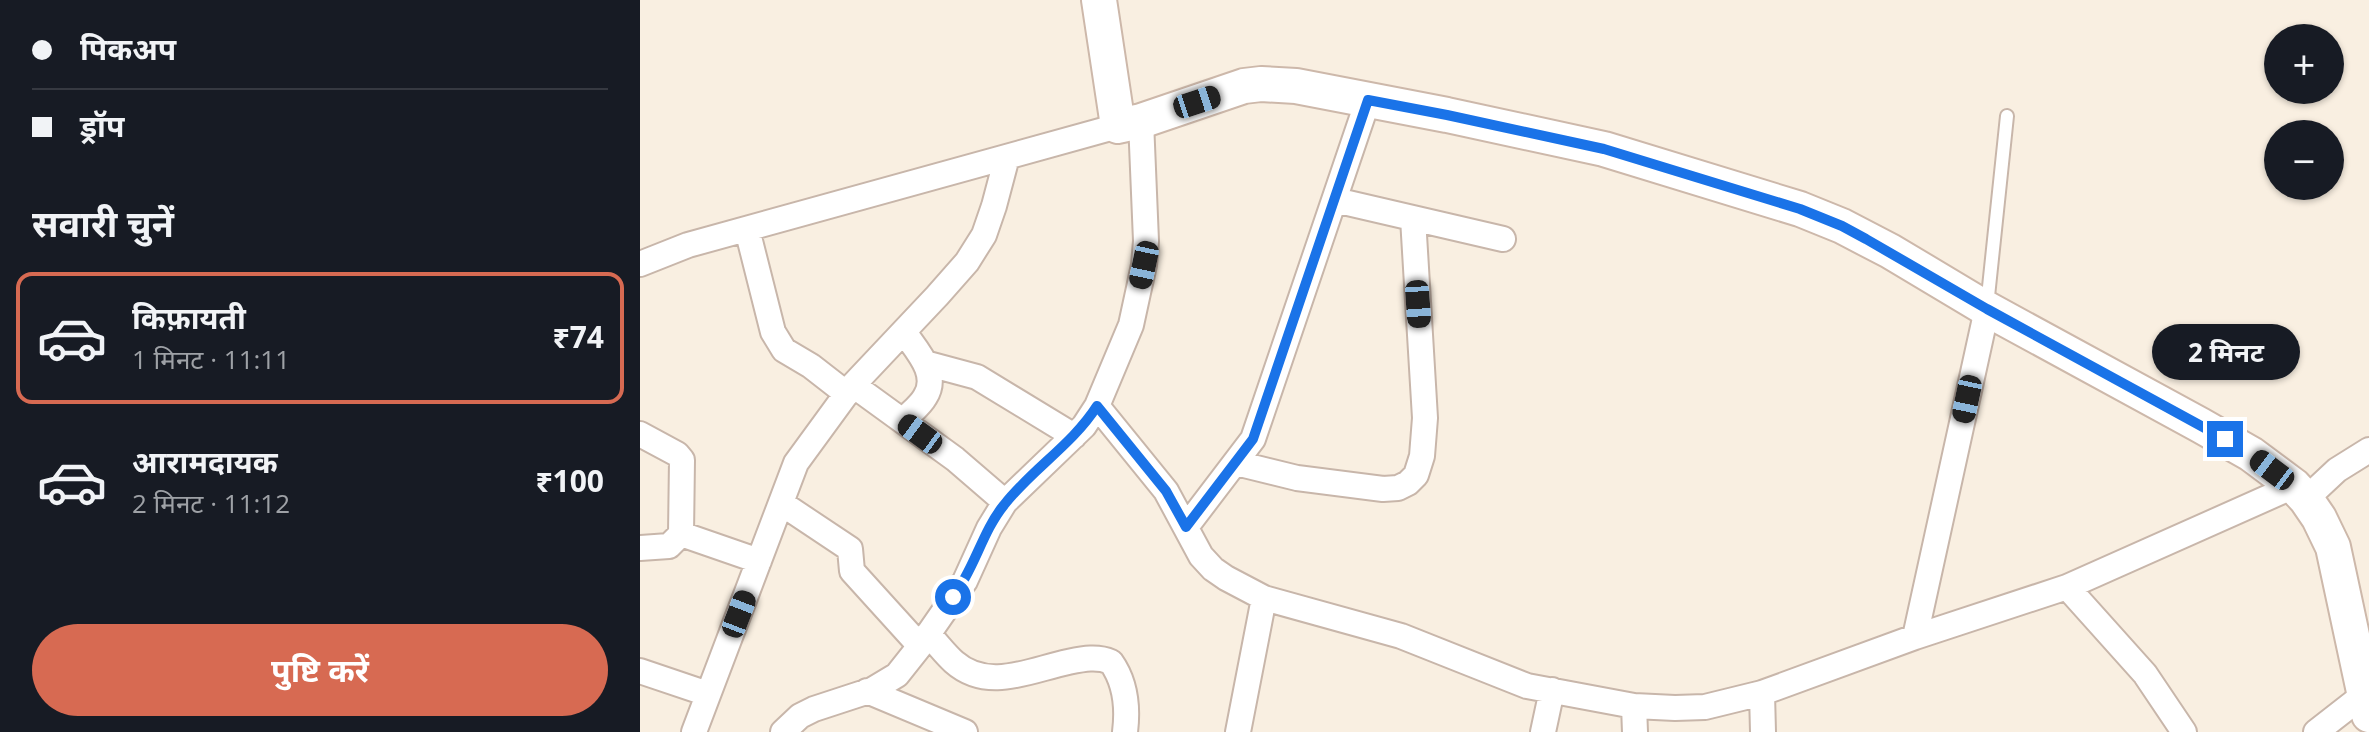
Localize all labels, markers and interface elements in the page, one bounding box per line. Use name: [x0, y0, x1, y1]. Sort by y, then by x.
map controls: [2264, 24, 2344, 200]
button: +: [2264, 24, 2344, 104]
text: पिकअप: [80, 28, 176, 69]
car: [1170, 83, 1224, 121]
text: ड्रॉप: [80, 105, 124, 146]
button: −: [2264, 120, 2344, 200]
text: सवारी चुनें: [32, 199, 174, 248]
car: [1127, 239, 1161, 291]
car: [1404, 279, 1432, 329]
text: किफ़ायती: [132, 297, 246, 338]
icon: car: [36, 302, 108, 374]
text: ₹74: [553, 316, 604, 357]
callout: 2 मिनट: [2151, 323, 2299, 379]
text: 2 मिनट: [2188, 334, 2264, 370]
text: 1 मिनट · 11:11: [132, 341, 290, 377]
car: [1950, 373, 1984, 425]
car: [894, 410, 946, 458]
route end: [2207, 421, 2243, 457]
text: आरामदायक: [132, 441, 278, 482]
icon: car: [36, 446, 108, 518]
car: [2246, 446, 2298, 494]
text: ₹100: [535, 460, 604, 501]
text: 2 मिनट · 11:12: [132, 485, 290, 521]
route start: [935, 579, 971, 615]
car: [719, 587, 759, 641]
button: पुष्टि करें: [32, 624, 608, 716]

